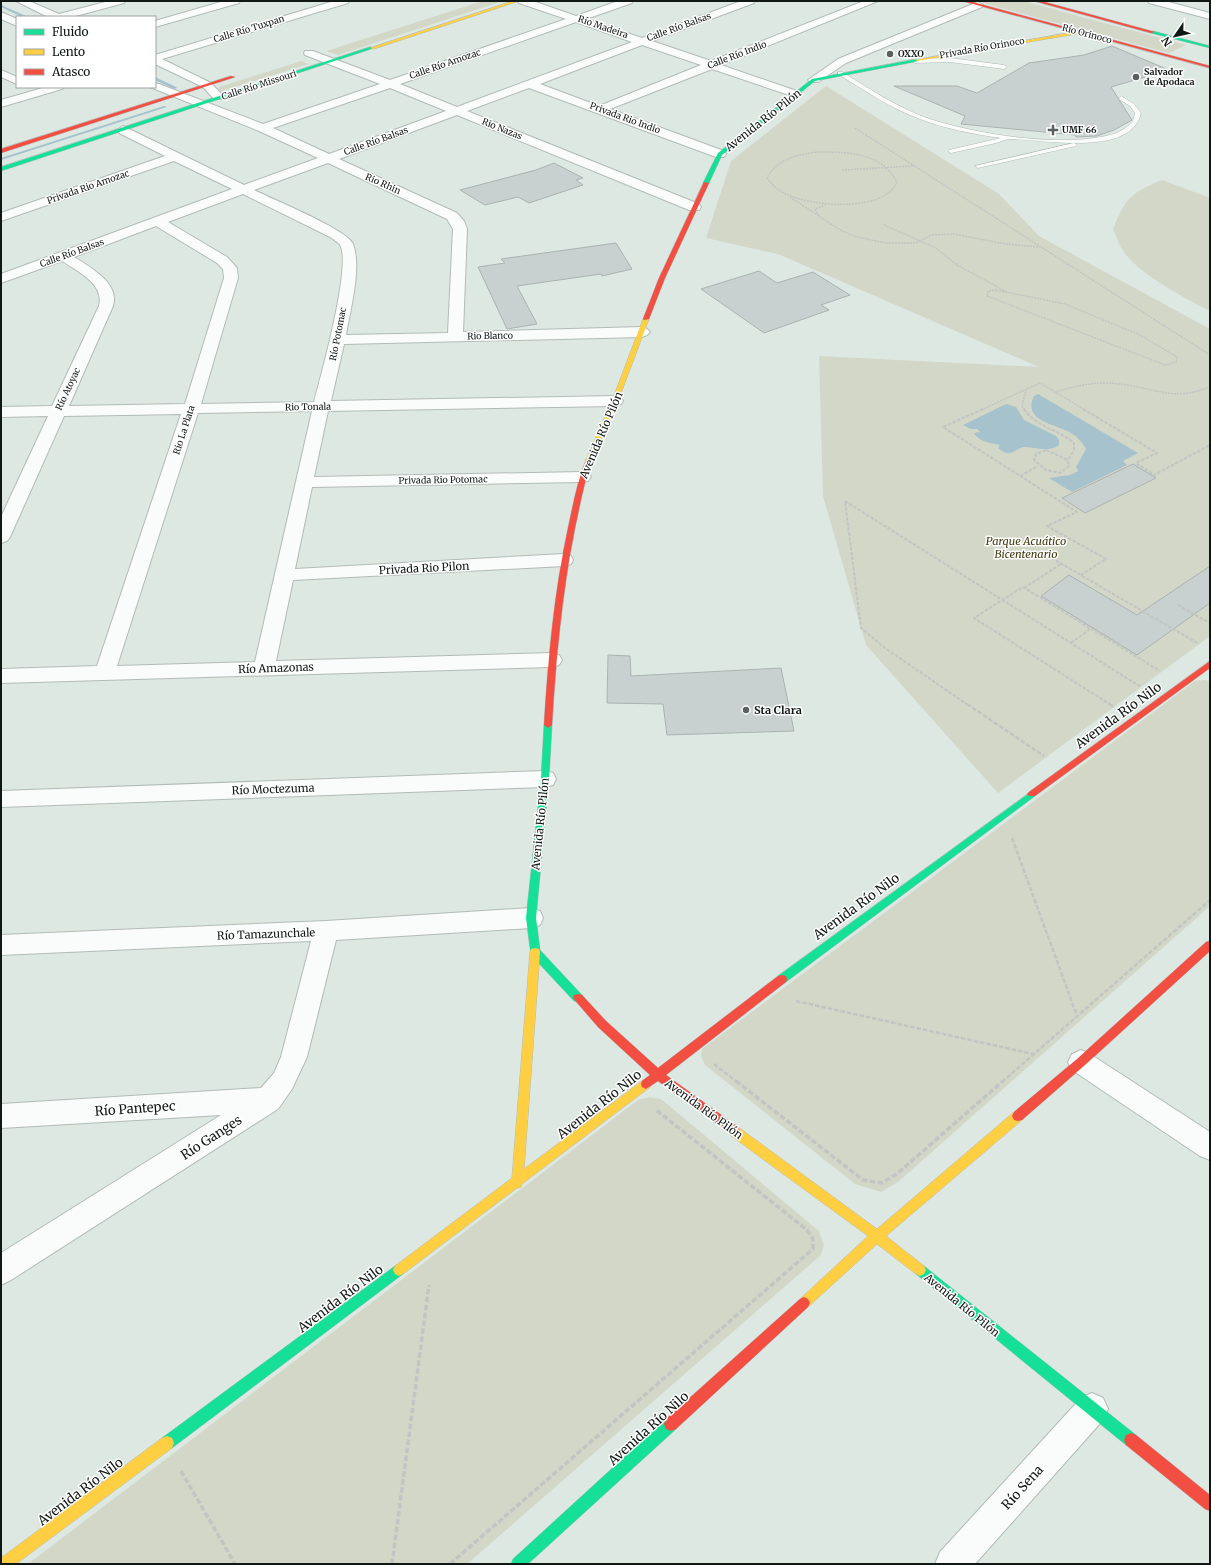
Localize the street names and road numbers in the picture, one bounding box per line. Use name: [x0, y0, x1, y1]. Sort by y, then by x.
street label: Calle Río Balsas: [645, 10, 713, 43]
street label: Calle Río Tuxpan: [212, 13, 286, 45]
street label: Río Madeira: [577, 13, 630, 40]
street label: Río Orinoco: [1061, 22, 1113, 45]
street label: Privada Río Orinoco: [939, 35, 1025, 60]
street label: Calle Río Indio: [706, 38, 768, 71]
street label: Calle Río Amozac: [408, 46, 482, 81]
street label: Calle Río Missouri: [220, 67, 298, 102]
street label: Avenida Río Pilón: [721, 85, 804, 155]
street label: Privada Rio Indio: [588, 100, 662, 135]
street label: Rio Nazas: [480, 115, 525, 142]
street label: Calle Río Balsas: [342, 124, 410, 157]
street label: Privada Rio Amozac: [45, 167, 131, 206]
street label: Rio Rhin: [364, 171, 403, 196]
street label: Calle Río Balsas: [38, 236, 106, 269]
street label: Río Potomac: [327, 306, 348, 362]
street label: Rio Blanco: [467, 330, 513, 341]
street label: Río Atoyac: [53, 365, 82, 412]
street label: Avenida Río Pilón: [576, 389, 626, 481]
street label: Rio Tonala: [285, 401, 331, 412]
street label: Rio La Plata: [170, 404, 197, 456]
street label: Privada Rio Potomac: [398, 473, 488, 486]
street label: Privada Rio Pilon: [378, 559, 470, 577]
street label: Río Amazonas: [238, 660, 314, 676]
street label: Avenida Río Nilo: [1071, 678, 1165, 753]
street label: Avenida Río Pilón: [528, 776, 552, 872]
street label: Río Moctezuma: [231, 781, 315, 797]
street label: Avenida Río Nilo: [809, 869, 903, 944]
street label: Río Tamazunchale: [217, 925, 316, 943]
street label: Avenida Río Nilo: [553, 1066, 645, 1143]
street label: Avenida Río Pilón: [662, 1075, 746, 1142]
street label: Río Pantepec: [94, 1097, 176, 1120]
street label: Río Ganges: [177, 1111, 245, 1164]
street label: Avenida Río Nilo: [293, 1260, 387, 1337]
street label: Avenida Río Pilón: [921, 1270, 1003, 1340]
street label: Avenida Río Nilo: [604, 1387, 692, 1470]
street label: Avenida Río Nilo: [33, 1453, 127, 1530]
street label: Río Sena: [998, 1462, 1047, 1513]

